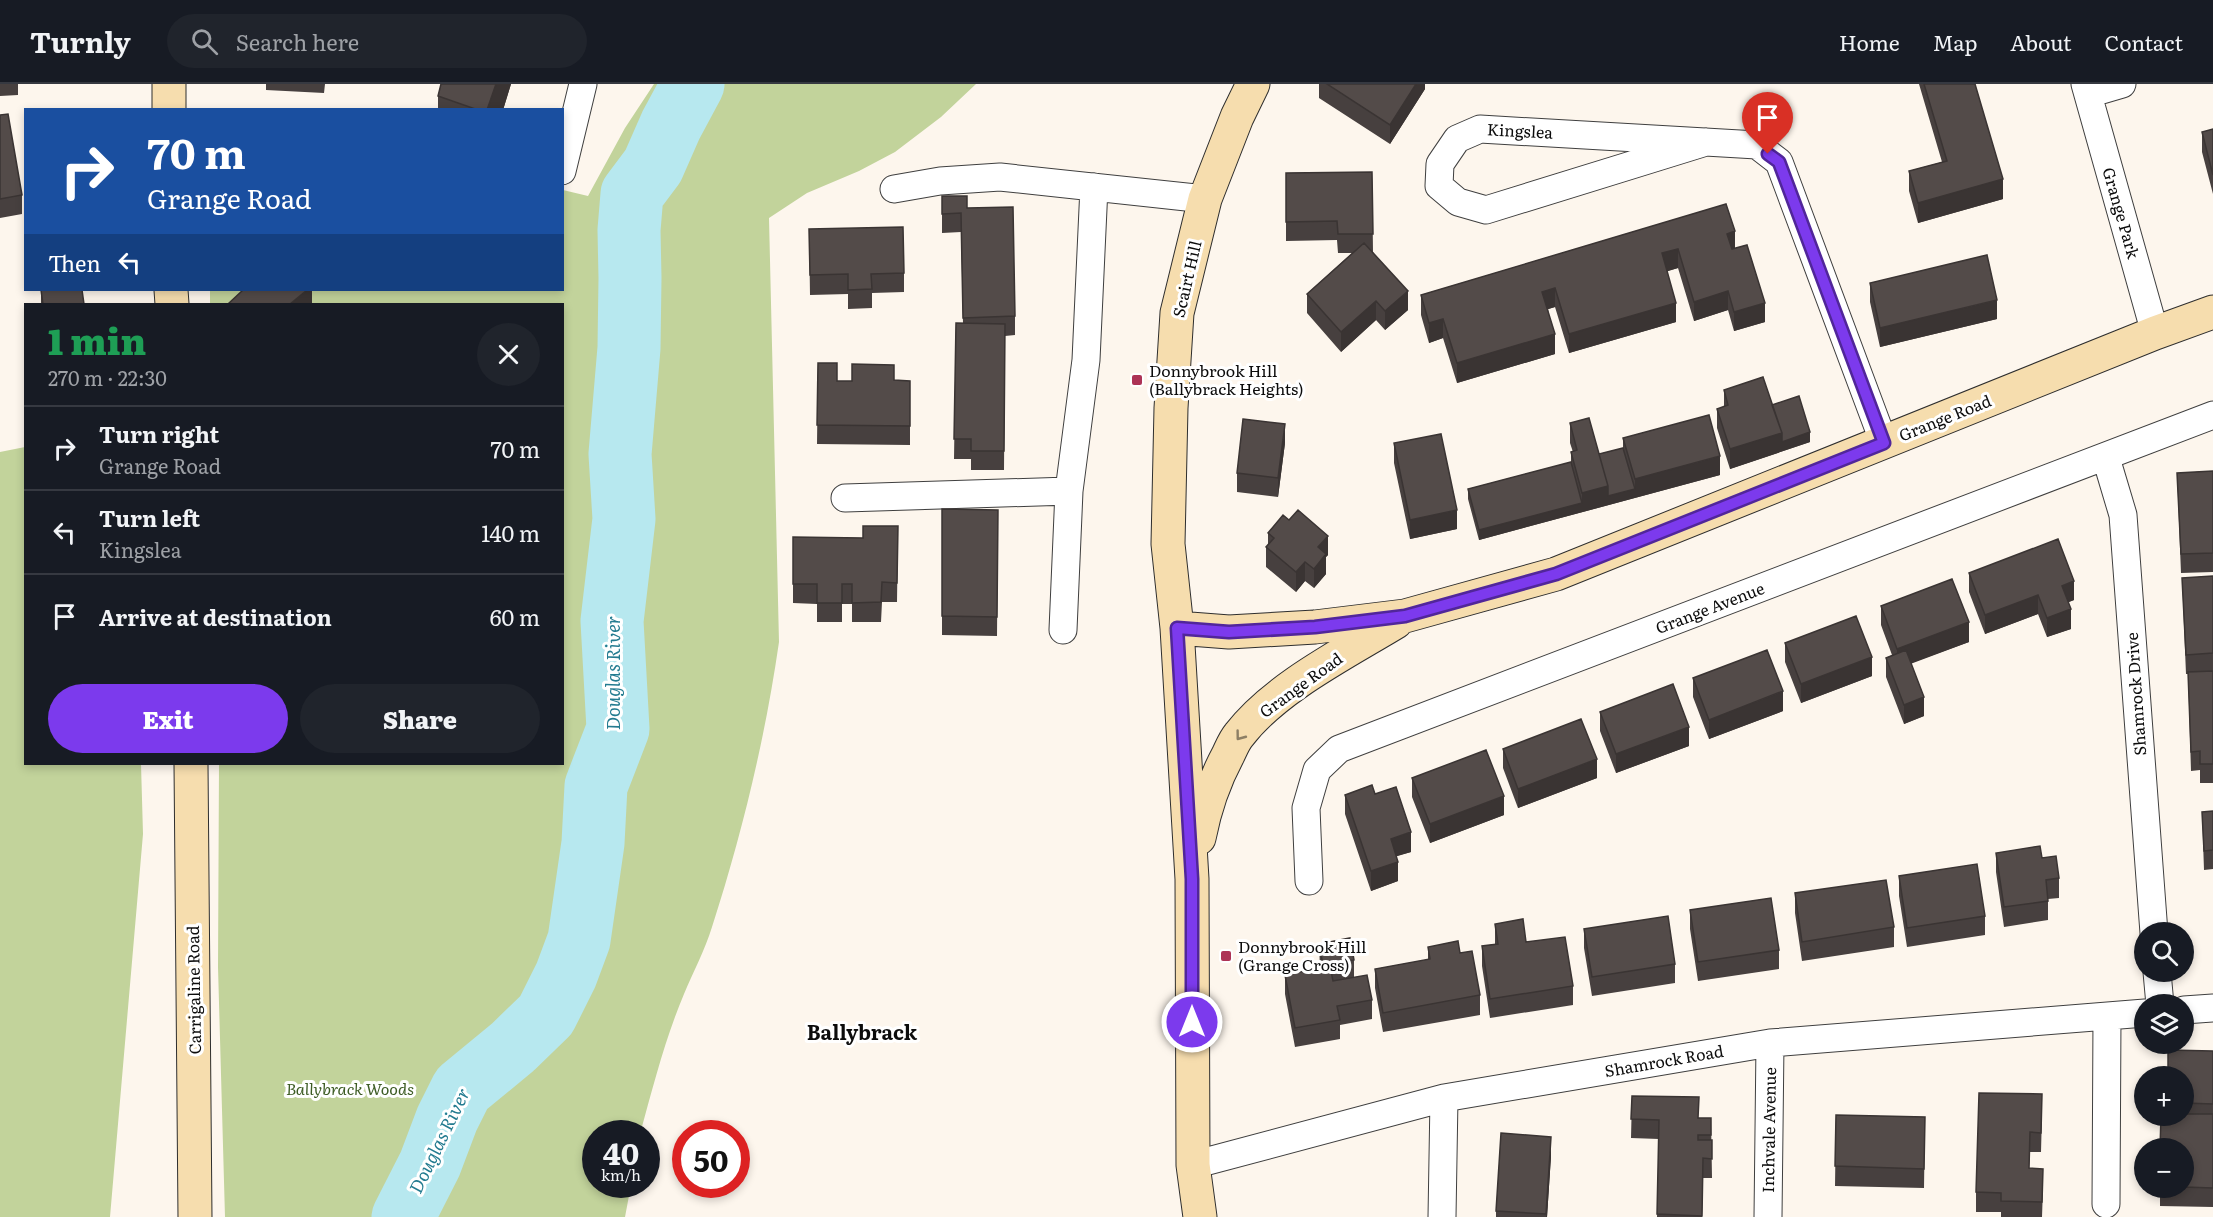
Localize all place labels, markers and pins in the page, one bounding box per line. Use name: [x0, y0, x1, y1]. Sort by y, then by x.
pin: [1742, 92, 1793, 154]
place label: Donnybrook Hill (Ballybrack Heights): [1149, 358, 1304, 400]
marker: Donnybrook Hill (Ballybrack Heights): [1130, 373, 1144, 387]
place label: Donnybrook Hill (Grange Cross): [1238, 934, 1366, 976]
marker: Donnybrook Hill (Grange Cross): [1219, 949, 1233, 963]

